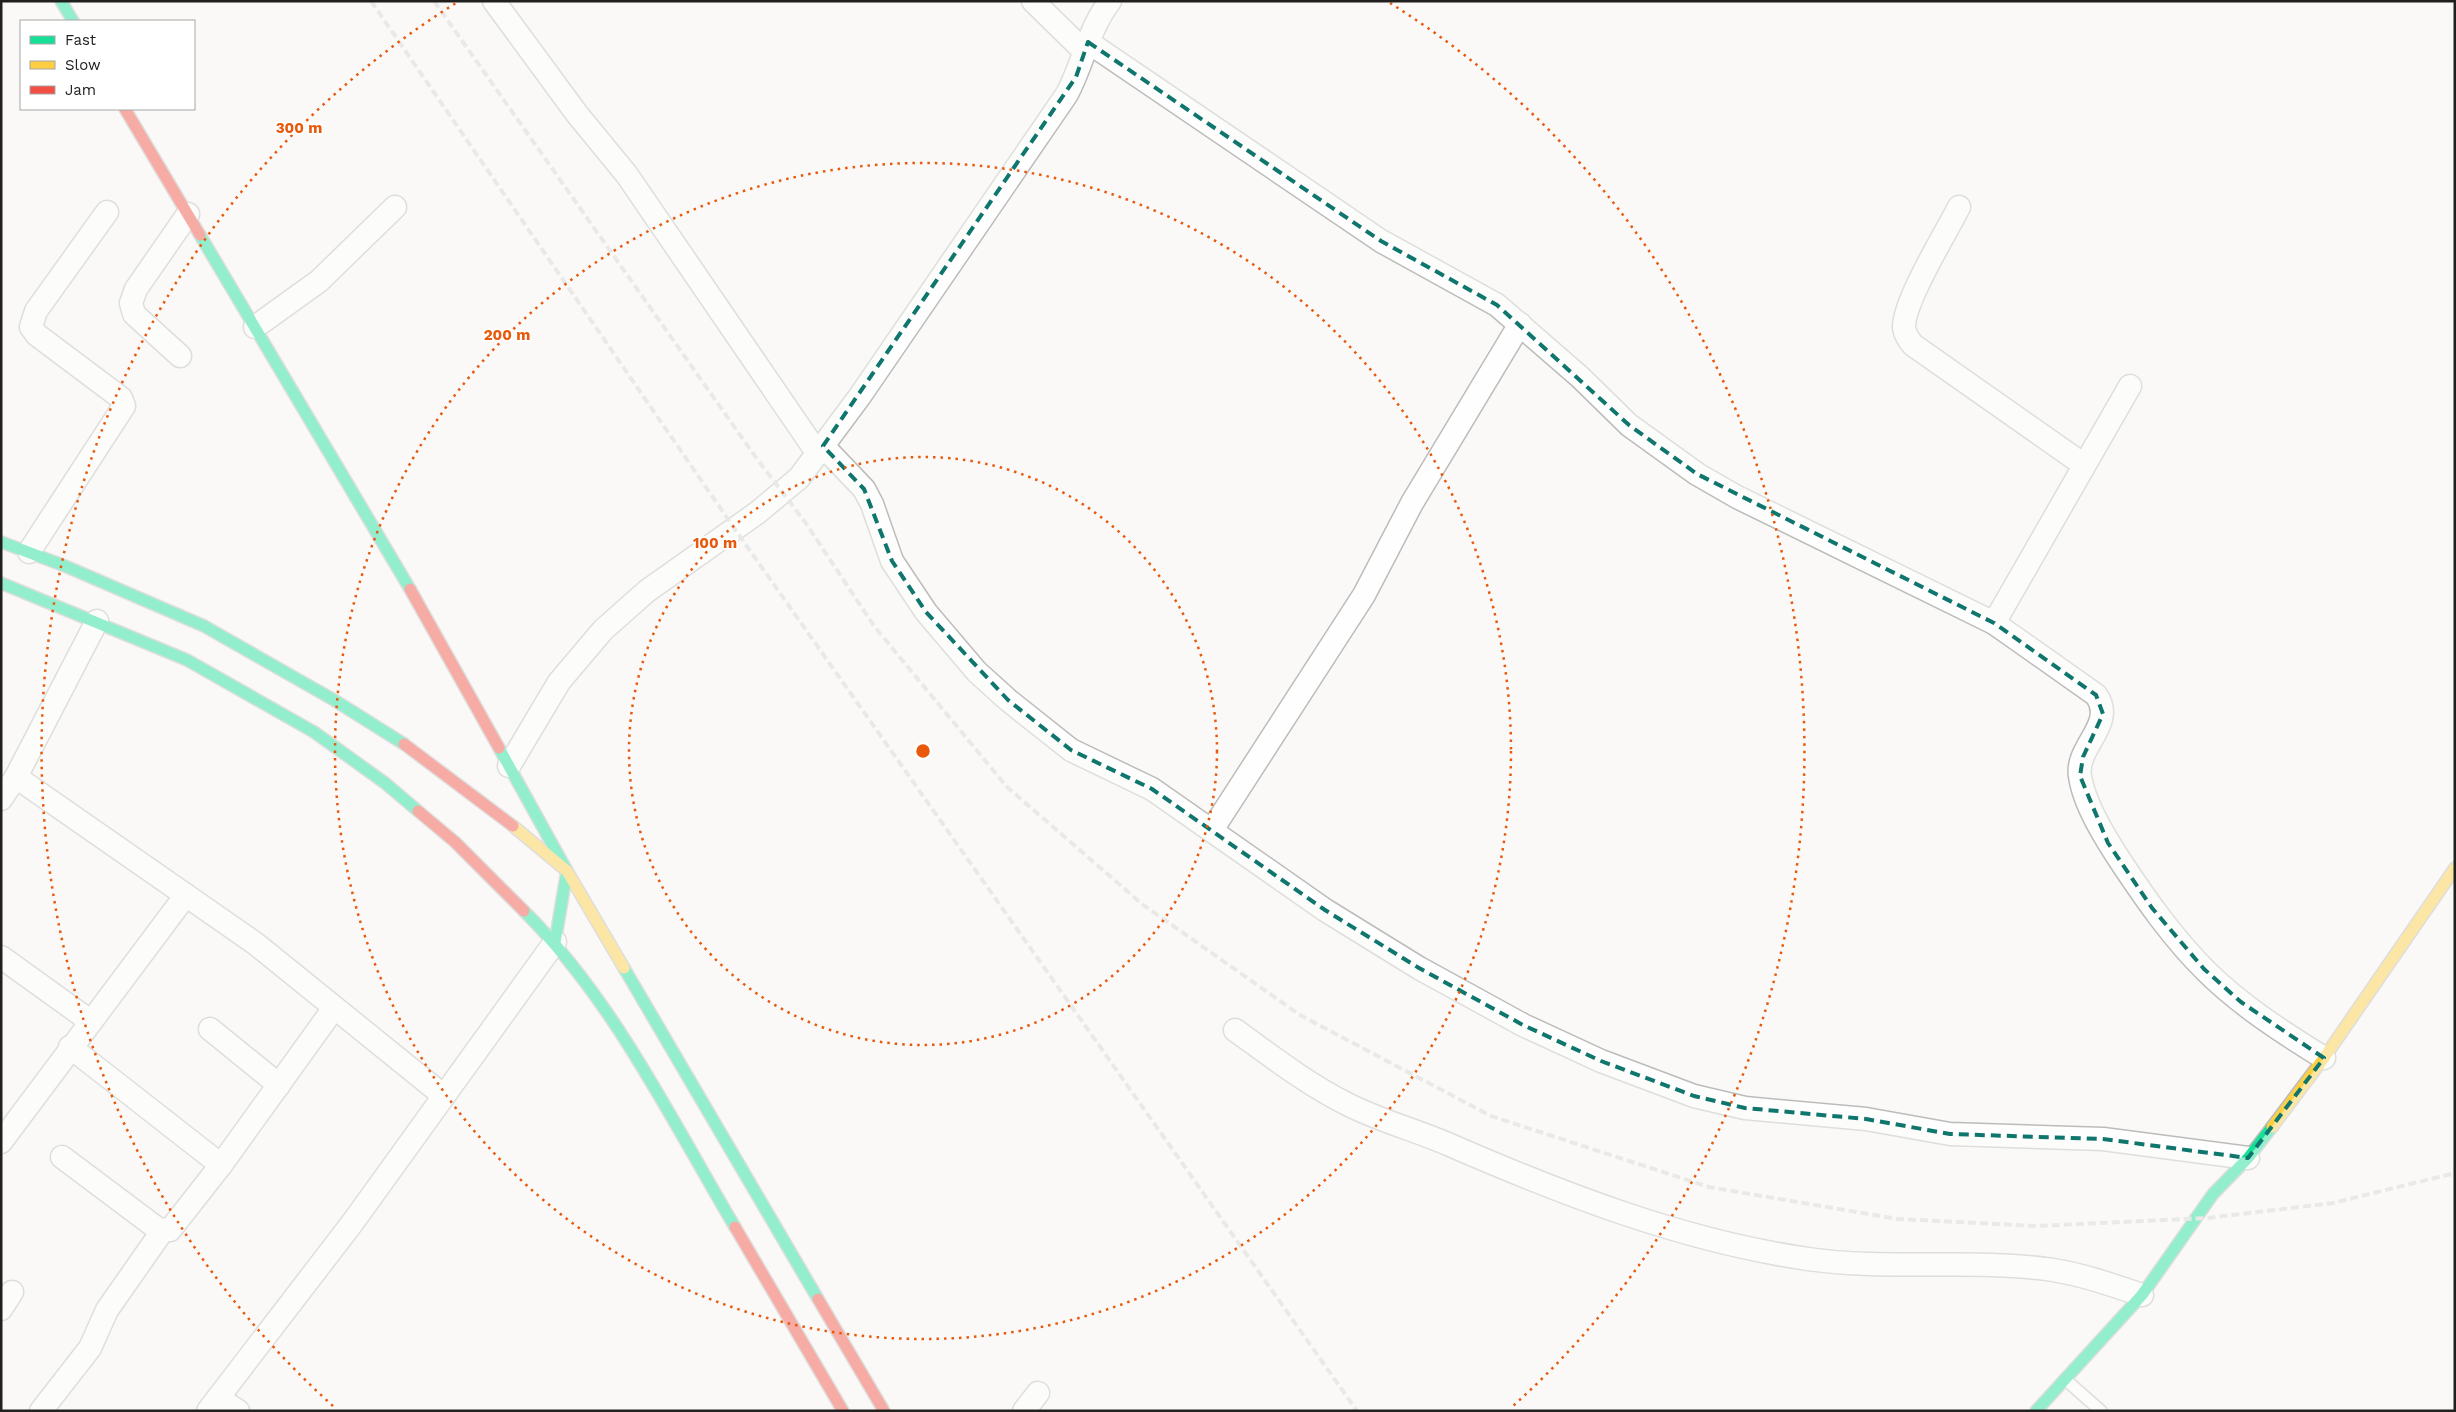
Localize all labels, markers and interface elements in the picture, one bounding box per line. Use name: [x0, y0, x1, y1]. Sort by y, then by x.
legend: [20, 20, 195, 110]
text: Fast: [65, 31, 97, 49]
text: Slow: [65, 56, 101, 74]
text: Jam: [65, 81, 96, 99]
text: 300 m: [276, 119, 322, 137]
text: 200 m: [484, 326, 530, 344]
text: 100 m: [693, 534, 737, 552]
centre of rings: [914, 742, 932, 760]

